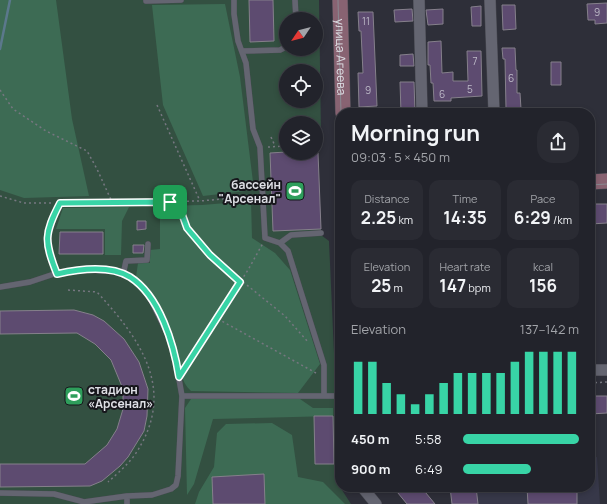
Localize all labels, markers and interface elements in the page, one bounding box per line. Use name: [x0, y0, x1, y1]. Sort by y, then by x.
house number: 9: [594, 5, 600, 19]
north arrow: [279, 12, 323, 56]
map controls: [279, 12, 323, 160]
house number: 11: [362, 14, 370, 28]
street label: улица Агеева: [332, 18, 351, 96]
house number: 7: [472, 54, 478, 68]
button: locate: [279, 64, 323, 108]
house number: 6: [508, 71, 514, 85]
house number: 5: [467, 82, 473, 96]
house number: 9: [365, 83, 371, 97]
house number: 6: [439, 87, 445, 101]
button: layers: [279, 116, 323, 160]
text: Morning run: [351, 118, 480, 148]
button: share: [537, 121, 579, 163]
text: 09:03 · 5 × 450 m: [351, 148, 450, 166]
place label: бассейн "Арсенал": [219, 176, 281, 207]
sports icon: бассейн "Арсенал": [284, 180, 306, 202]
pin: [153, 185, 187, 219]
icon: arrive: [159, 191, 181, 213]
text: Distance: [364, 191, 410, 206]
text: Time: [453, 191, 477, 206]
text: Pace: [531, 191, 555, 206]
text: 2.25: [361, 206, 396, 229]
text: 14:35: [443, 206, 487, 229]
text: 6:29: [514, 206, 551, 229]
text: km: [396, 212, 413, 227]
text: /km: [551, 212, 572, 227]
text: Elevation: [364, 259, 410, 274]
text: Heart rate: [439, 259, 491, 274]
text: kcal: [533, 259, 553, 274]
text: 25: [371, 274, 391, 297]
text: 147: [439, 274, 466, 297]
text: 156: [529, 274, 557, 297]
text: m: [391, 280, 403, 295]
text: bpm: [466, 280, 491, 295]
text: Elevation: [351, 320, 406, 338]
text: 137–142 m: [520, 320, 579, 338]
place label: стадион «Арсенал»: [88, 381, 153, 412]
sports icon: стадион «Арсенал»: [63, 385, 85, 407]
text: 450 m: [351, 430, 389, 448]
text: 5:58: [415, 430, 441, 448]
text: 900 m: [351, 460, 390, 478]
text: 6:49: [415, 460, 443, 478]

